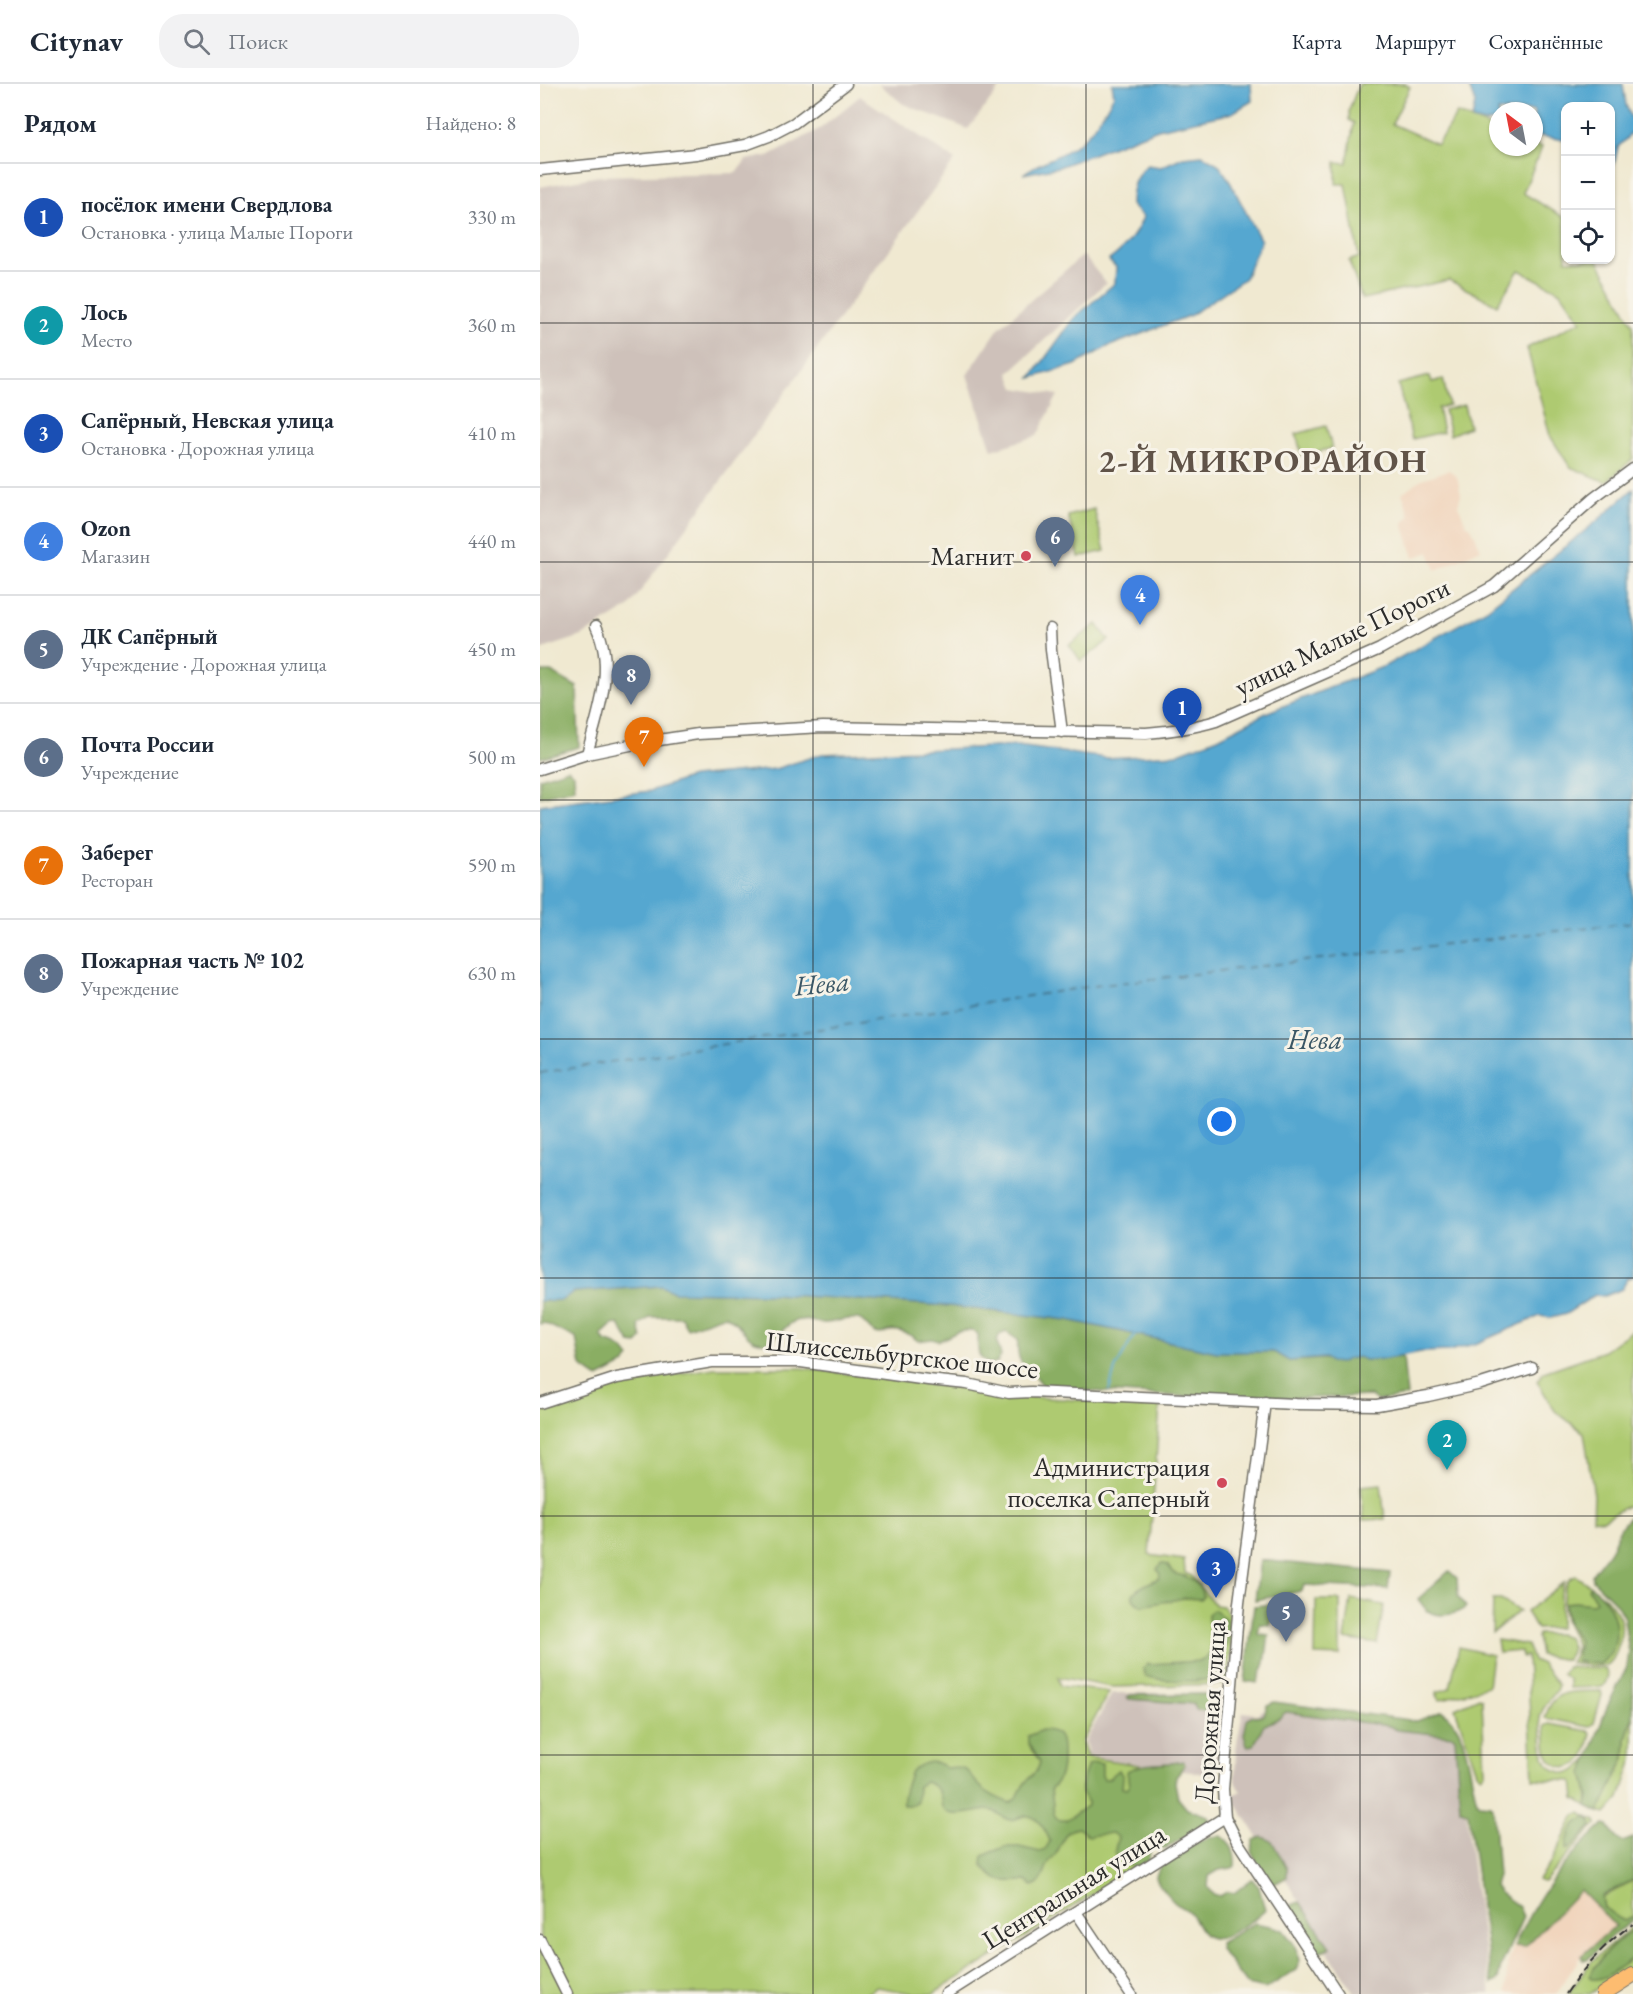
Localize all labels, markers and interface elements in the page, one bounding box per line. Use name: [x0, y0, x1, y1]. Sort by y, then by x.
search box: [159, 14, 579, 68]
text: Citynav: [30, 23, 123, 59]
icon: search: [180, 25, 213, 58]
text: Поиск: [228, 27, 288, 56]
text: Карта: [1292, 28, 1342, 55]
text: Маршрут: [1375, 28, 1456, 55]
text: Сохранённые: [1489, 28, 1603, 55]
north arrow: [1489, 102, 1543, 156]
map controls: [1561, 102, 1615, 264]
button: +: [1561, 102, 1615, 156]
text: Рядом: [24, 106, 97, 140]
text: Найдено: 8: [425, 110, 516, 136]
button: −: [1561, 156, 1615, 210]
text: посёлок имени Свердлова: [81, 190, 332, 219]
text: 1: [38, 204, 49, 230]
text: 330 m: [468, 204, 516, 230]
button: locate: [1561, 210, 1615, 264]
text: Остановка · улица Малые Пороги: [81, 219, 353, 245]
text: Лось: [81, 298, 128, 327]
text: 2: [38, 312, 49, 338]
text: 360 m: [468, 312, 516, 338]
text: Место: [81, 327, 132, 353]
text: Сапёрный, Невская улица: [81, 406, 334, 435]
text: 3: [38, 420, 49, 446]
text: 410 m: [468, 420, 516, 446]
text: Остановка · Дорожная улица: [81, 435, 314, 461]
district label: 2-Й МИКРОРАЙОН: [1098, 439, 1428, 482]
text: Ozon: [81, 514, 131, 543]
pin: 6: [1036, 518, 1074, 567]
text: 4: [38, 528, 49, 554]
text: 440 m: [468, 528, 516, 554]
place label: Магнит: [930, 538, 1014, 573]
text: Магазин: [81, 543, 150, 569]
marker: Магнит: [1019, 549, 1033, 563]
street label: улица Малые Пороги: [1228, 569, 1455, 704]
pin: 4: [1120, 576, 1160, 625]
text: ДК Сапёрный: [81, 622, 218, 651]
text: 5: [38, 636, 49, 662]
text: 450 m: [468, 636, 516, 662]
text: Учреждение · Дорожная улица: [81, 651, 327, 677]
pin: 8: [612, 656, 650, 705]
pin: 1: [1162, 688, 1202, 738]
pin: 7: [624, 718, 664, 767]
text: Почта России: [81, 730, 214, 759]
text: 6: [38, 744, 49, 770]
text: 500 m: [468, 744, 516, 770]
text: Учреждение: [81, 759, 179, 785]
text: Заберег: [81, 838, 153, 867]
text: 7: [38, 852, 49, 878]
text: 590 m: [468, 852, 516, 878]
text: Ресторан: [81, 867, 153, 893]
text: Пожарная часть № 102: [81, 946, 304, 975]
text: 8: [38, 960, 49, 986]
text: 630 m: [468, 960, 516, 986]
water label: Нева: [792, 962, 851, 1004]
text: Учреждение: [81, 975, 179, 1001]
water label: Нева: [1286, 1021, 1343, 1057]
your location: [1207, 1107, 1236, 1136]
street label: Шлиссельбургское шоссе: [764, 1323, 1040, 1386]
pin: 2: [1428, 1420, 1466, 1470]
place label: Администрация поселка Саперный: [1008, 1449, 1210, 1515]
marker: Администрация поселка Саперный: [1215, 1476, 1229, 1490]
pin: 3: [1196, 1548, 1236, 1598]
pin: 5: [1266, 1592, 1306, 1642]
street label: Дорожная улица: [1186, 1619, 1233, 1805]
street label: Центральная улица: [976, 1816, 1172, 1957]

